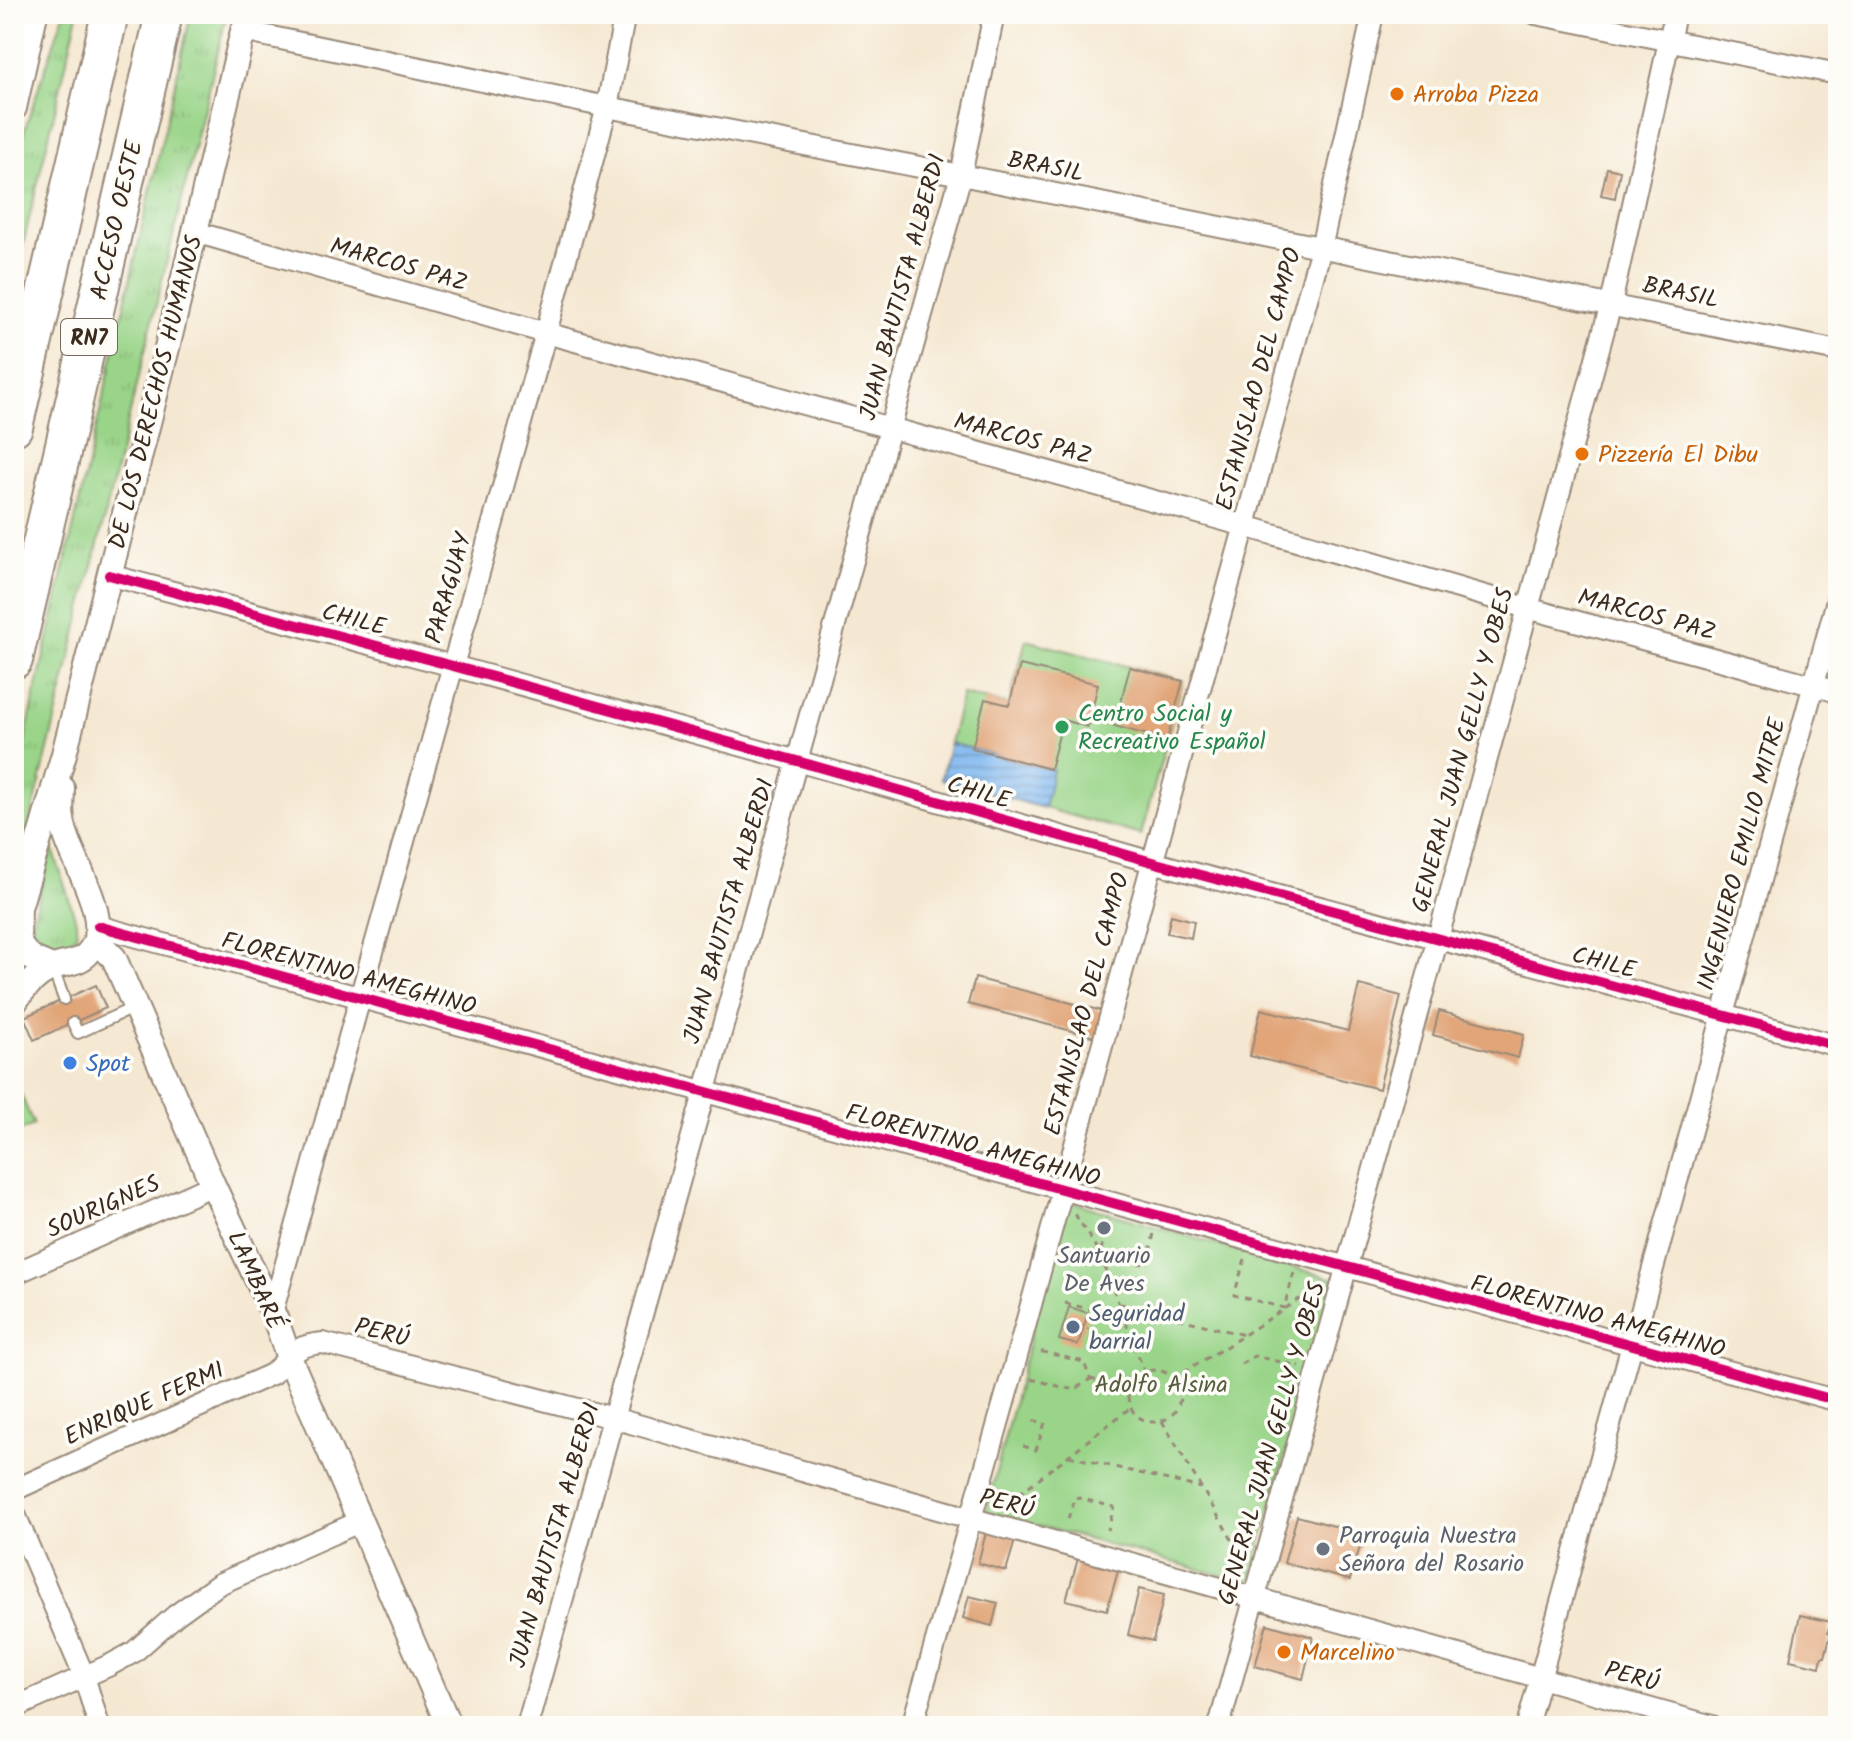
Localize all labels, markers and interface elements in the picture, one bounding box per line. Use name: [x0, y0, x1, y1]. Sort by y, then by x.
place label: Arroba Pizza: [1413, 76, 1539, 115]
marker: Arroba Pizza: [1388, 85, 1406, 103]
street label: ACCESO OESTE: [80, 136, 155, 304]
street label: BRASIL: [1004, 141, 1087, 194]
street label: JUAN BAUTISTA ALBERDI: [849, 150, 958, 425]
street label: MARCOS PAZ: [325, 227, 472, 304]
street label: DE LOS DERECHOS HUMANOS: [99, 231, 214, 553]
street label: ESTANISLAO DEL CAMPO: [1206, 243, 1313, 515]
street label: BRASIL: [1639, 266, 1722, 321]
road number: RN7: [61, 319, 117, 355]
street label: MARCOS PAZ: [949, 402, 1096, 477]
place label: Pizzería El Dibu: [1598, 436, 1759, 475]
marker: Pizzería El Dibu: [1573, 445, 1591, 463]
street label: PARAGUAY: [415, 527, 484, 648]
street label: MARCOS PAZ: [1573, 578, 1720, 653]
street label: GENERAL JUAN GELLY Y OBES: [1401, 583, 1526, 917]
street label: CHILE: [317, 593, 391, 648]
place label: Centro Social y Recreativo Español: [1078, 695, 1266, 762]
street label: INGENIERO EMILIO MITRE: [1687, 713, 1798, 995]
marker: Centro Social y Recreativo Español: [1053, 718, 1071, 736]
street label: CHILE: [942, 766, 1016, 821]
street label: JUAN BAUTISTA ALBERDI: [673, 774, 786, 1049]
street label: ESTANISLAO DEL CAMPO: [1034, 868, 1141, 1140]
street label: FLORENTINO AMEGHINO: [217, 922, 481, 1027]
street label: CHILE: [1567, 936, 1641, 991]
place label: Spot: [86, 1045, 131, 1084]
marker: Spot: [61, 1054, 79, 1072]
street label: FLORENTINO AMEGHINO: [841, 1094, 1105, 1199]
street label: SOURIGNES: [40, 1165, 167, 1250]
marker: Santuario De Aves: [1095, 1219, 1113, 1237]
street label: LAMBARÉ: [216, 1225, 294, 1337]
place label: Santuario De Aves: [1057, 1237, 1151, 1304]
street label: FLORENTINO AMEGHINO: [1466, 1265, 1730, 1370]
street label: GENERAL JUAN GELLY Y OBES: [1208, 1277, 1337, 1610]
place label: Seguridad barrial: [1089, 1295, 1185, 1362]
street label: PERÚ: [350, 1307, 413, 1359]
marker: Seguridad barrial: [1064, 1318, 1082, 1336]
street label: ENRIQUE FERMI: [58, 1352, 231, 1457]
park label: Adolfo Alsina: [1094, 1366, 1228, 1405]
street label: JUAN BAUTISTA ALBERDI: [499, 1398, 612, 1673]
street label: PERÚ: [975, 1478, 1038, 1530]
place label: Parroquia Nuestra Señora del Rosario: [1339, 1517, 1524, 1584]
marker: Parroquia Nuestra Señora del Rosario: [1314, 1540, 1332, 1558]
place label: Marcelino: [1300, 1634, 1395, 1673]
marker: Marcelino: [1275, 1643, 1293, 1661]
street label: PERÚ: [1600, 1651, 1664, 1704]

